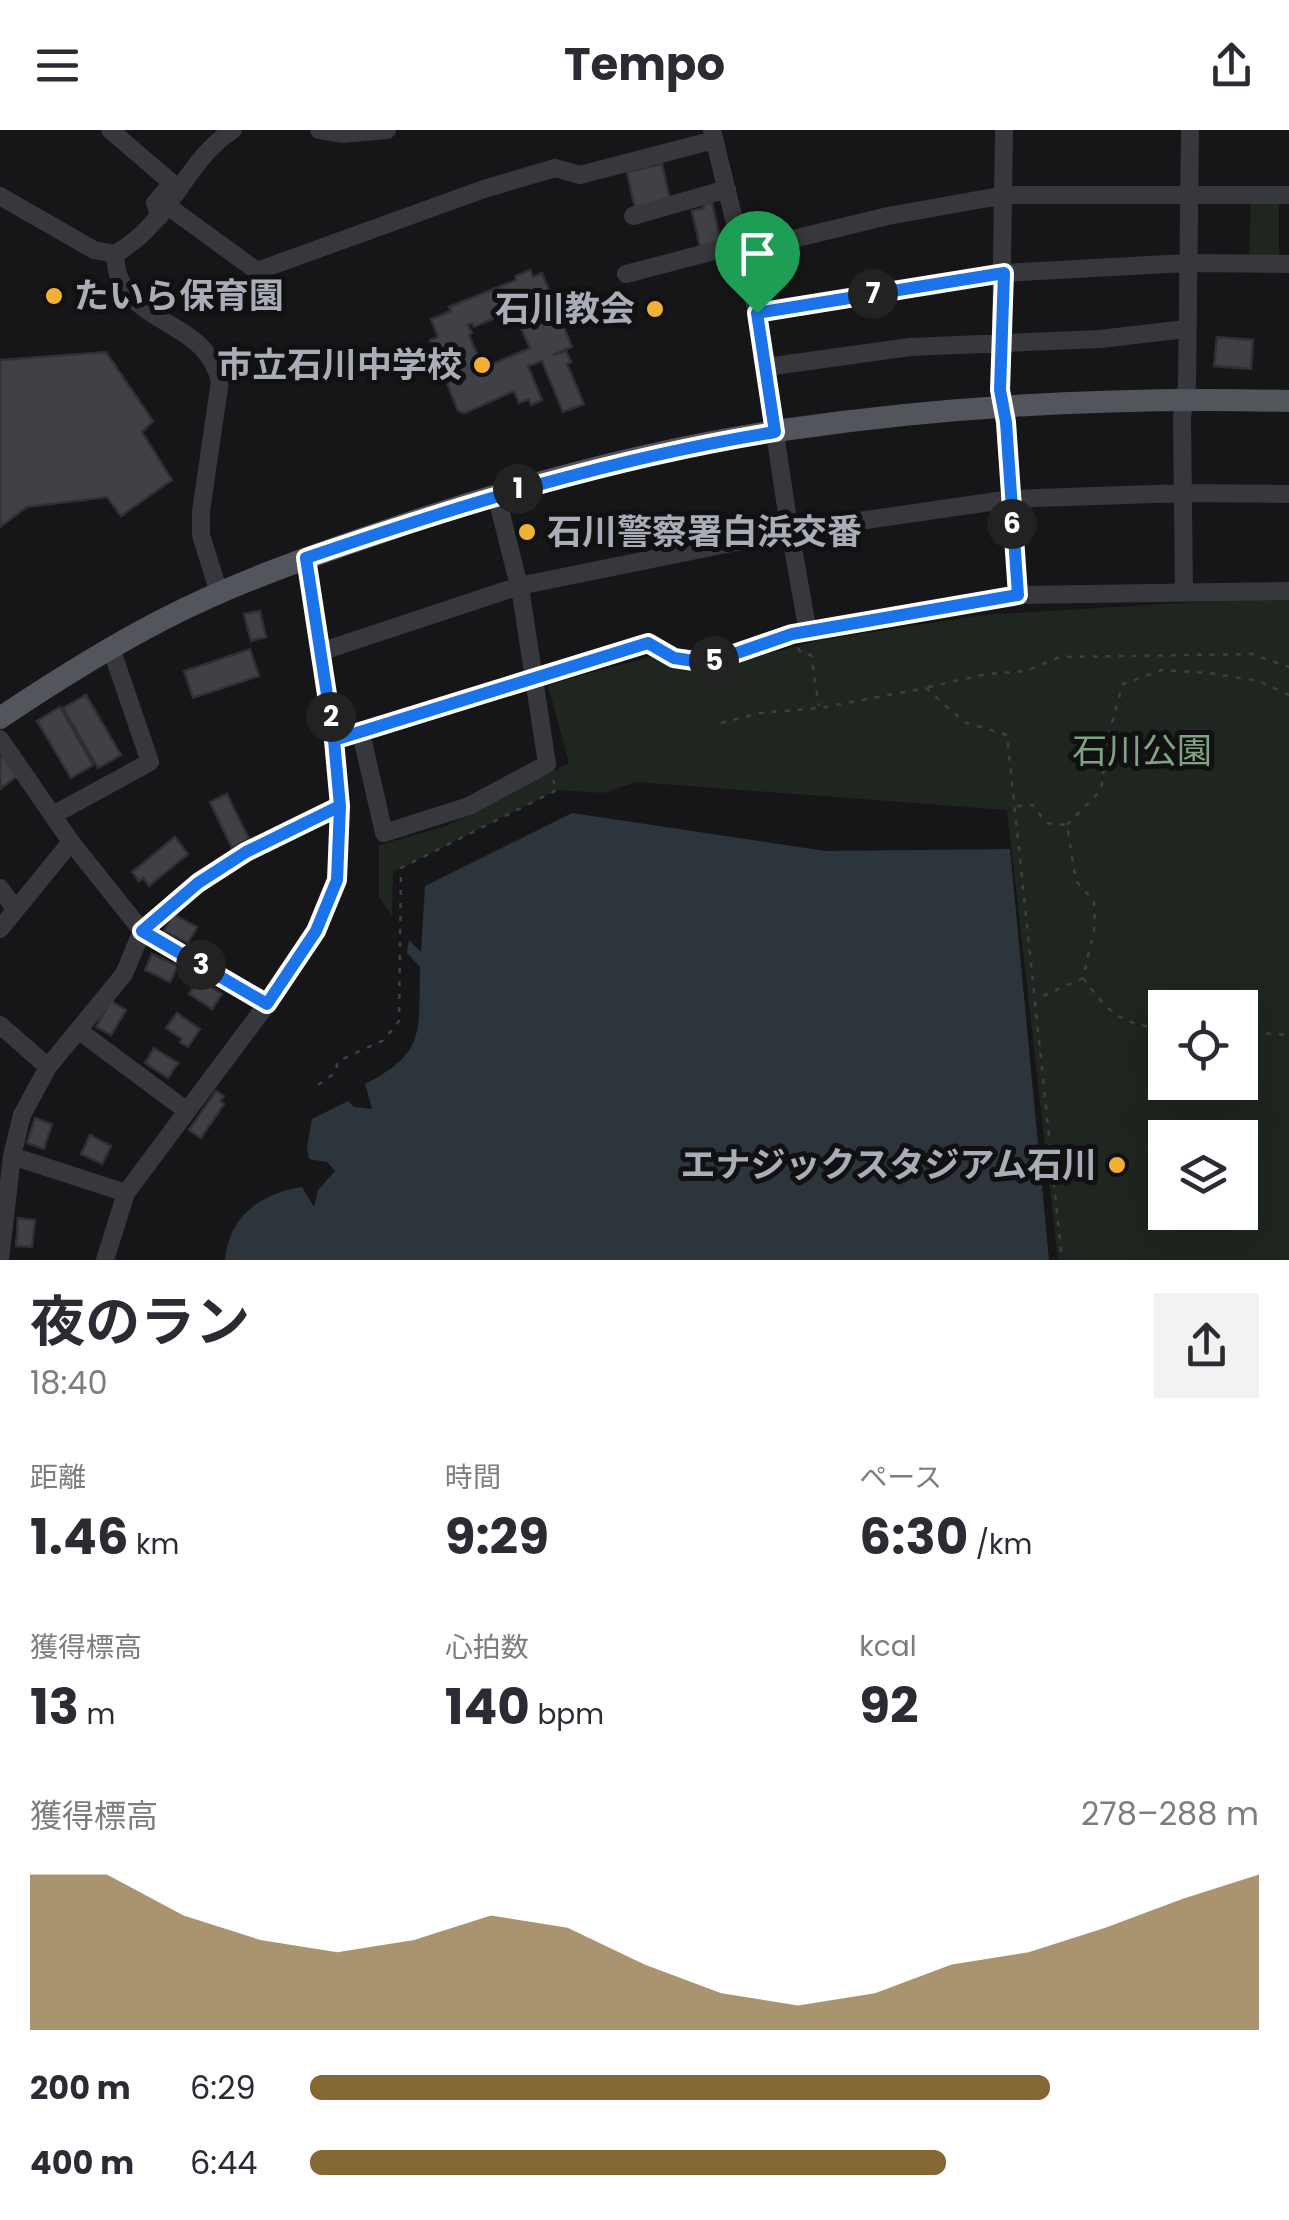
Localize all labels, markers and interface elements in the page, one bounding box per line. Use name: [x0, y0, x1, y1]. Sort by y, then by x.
text: Tempo: [564, 33, 725, 96]
icon: menu: [30, 38, 85, 93]
icon: share: [1204, 38, 1259, 93]
pin: [715, 211, 800, 314]
icon: arrive: [730, 226, 785, 281]
pin: 7: [848, 269, 898, 319]
place label: たいら保育園: [74, 271, 284, 320]
text: 7: [866, 274, 880, 313]
place label: 石川教会: [495, 284, 635, 333]
marker: たいら保育園: [43, 285, 65, 307]
marker: 石川教会: [644, 298, 666, 320]
place label: 市立石川中学校: [217, 340, 462, 389]
marker: 市立石川中学校: [471, 354, 493, 376]
pin: 1: [493, 464, 543, 514]
text: 1: [513, 469, 523, 508]
pin: 6: [987, 499, 1037, 549]
text: 6: [1003, 504, 1021, 543]
place label: 石川警察署白浜交番: [547, 507, 862, 556]
marker: 石川警察署白浜交番: [516, 521, 538, 543]
pin: 5: [689, 636, 739, 686]
text: 5: [705, 641, 723, 680]
pin: 2: [306, 692, 356, 742]
text: 2: [323, 697, 339, 736]
park label: 石川公園: [1072, 726, 1212, 775]
pin: 3: [176, 940, 226, 990]
text: 3: [193, 945, 209, 984]
map controls: [1148, 990, 1258, 1230]
button: locate: [1148, 990, 1258, 1100]
button: layers: [1148, 1120, 1258, 1230]
place label: エナジックスタジアム石川: [680, 1140, 1097, 1189]
marker: エナジックスタジアム石川: [1106, 1154, 1128, 1176]
text: 夜のラン: [30, 1283, 250, 1360]
button: share: [1154, 1293, 1259, 1398]
text: 18:40: [30, 1360, 107, 1405]
text: 距離: [30, 1458, 86, 1497]
text: 時間: [445, 1458, 501, 1497]
text: ペース: [859, 1458, 942, 1497]
text: 1.46: [30, 1501, 129, 1572]
text: 9:29: [445, 1501, 549, 1572]
text: 6:30: [859, 1501, 968, 1572]
text: km: [129, 1525, 179, 1564]
text: /km: [968, 1525, 1032, 1564]
text: kcal: [859, 1627, 917, 1666]
text: 獲得標高: [30, 1628, 142, 1667]
text: 心拍数: [445, 1628, 529, 1667]
text: 92: [859, 1670, 919, 1741]
text: 13: [30, 1671, 79, 1742]
text: 140: [445, 1671, 530, 1742]
text: m: [79, 1695, 115, 1734]
text: bpm: [530, 1695, 604, 1734]
text: 278–288 m: [1081, 1791, 1259, 1836]
text: 獲得標高: [30, 1793, 158, 1838]
text: 200 m: [30, 2065, 131, 2110]
text: 6:29: [190, 2065, 256, 2110]
text: 400 m: [30, 2140, 134, 2185]
text: 6:44: [190, 2140, 257, 2185]

